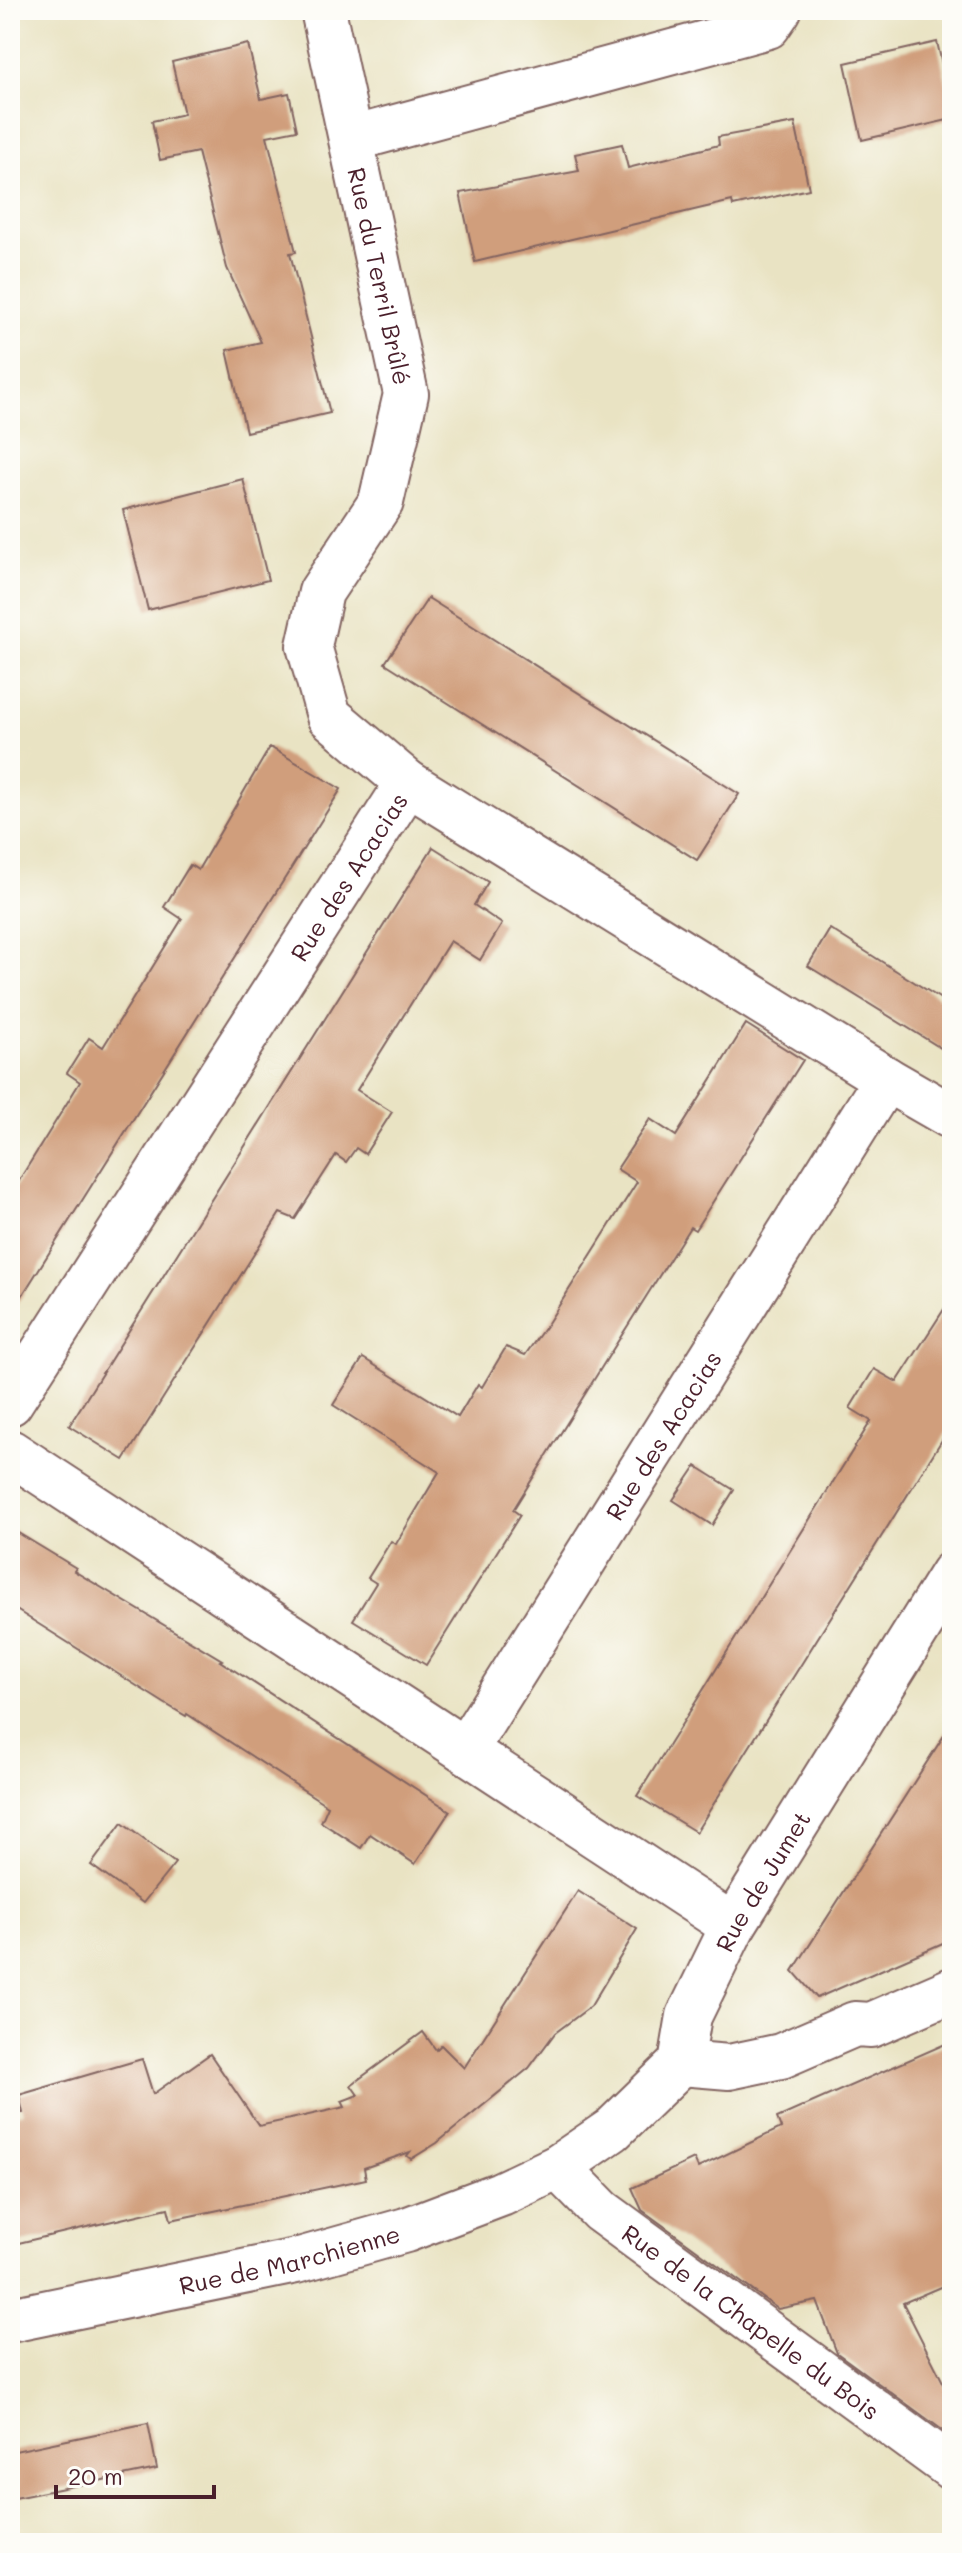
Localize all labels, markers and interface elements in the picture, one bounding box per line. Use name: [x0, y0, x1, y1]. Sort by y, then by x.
street label: Rue du Terril Brûlé: [342, 164, 419, 387]
street label: Rue des Acacias: [283, 786, 414, 966]
street label: Rue des Acacias: [598, 1344, 727, 1525]
street label: Rue de Jumet: [708, 1805, 817, 1956]
street label: Rue de Marchienne: [176, 2217, 403, 2300]
street label: Rue de la Chapelle du Bois: [617, 2217, 886, 2426]
scale bar: [56, 2449, 214, 2499]
text: 20 m: [68, 2460, 123, 2491]

